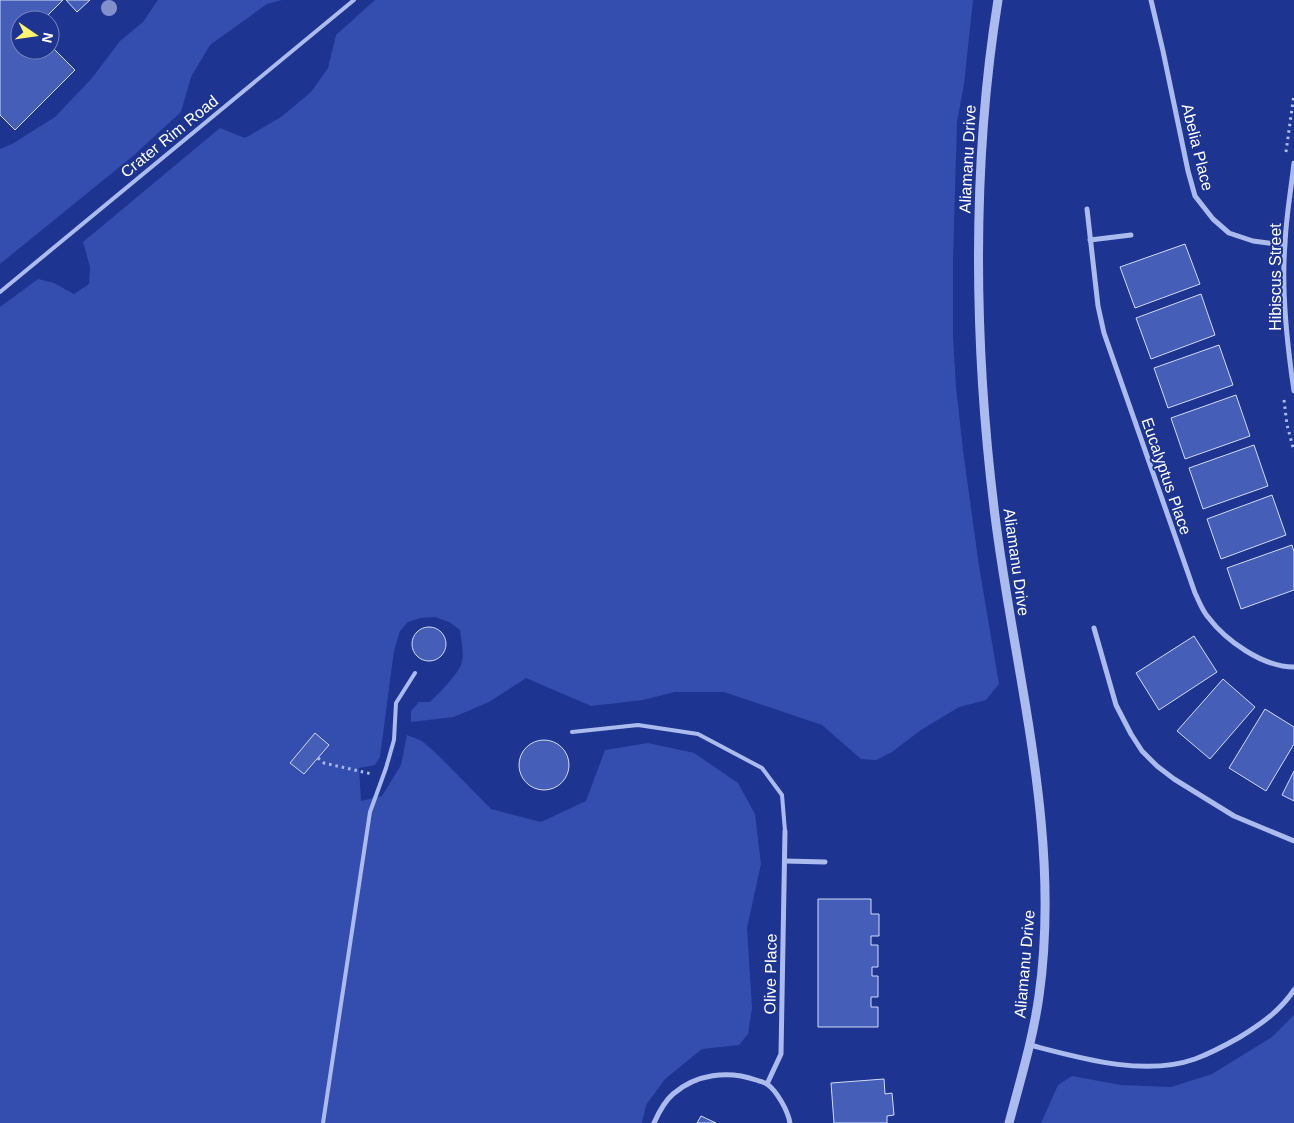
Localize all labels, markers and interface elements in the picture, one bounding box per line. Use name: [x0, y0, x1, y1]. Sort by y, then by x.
north arrow: [10, 10, 60, 60]
text: N: [39, 31, 57, 45]
street label: Crater Rim Road: [117, 92, 221, 181]
street label: Abelia Place: [1179, 102, 1217, 192]
street label: Aliamanu Drive: [956, 104, 979, 214]
street label: Hibiscus Street: [1267, 223, 1284, 331]
street label: Eucalyptus Place: [1139, 415, 1195, 537]
street label: Aliamanu Drive: [1001, 507, 1032, 617]
street label: Aliamanu Drive: [1011, 909, 1038, 1019]
street label: Olive Place: [761, 933, 780, 1015]

